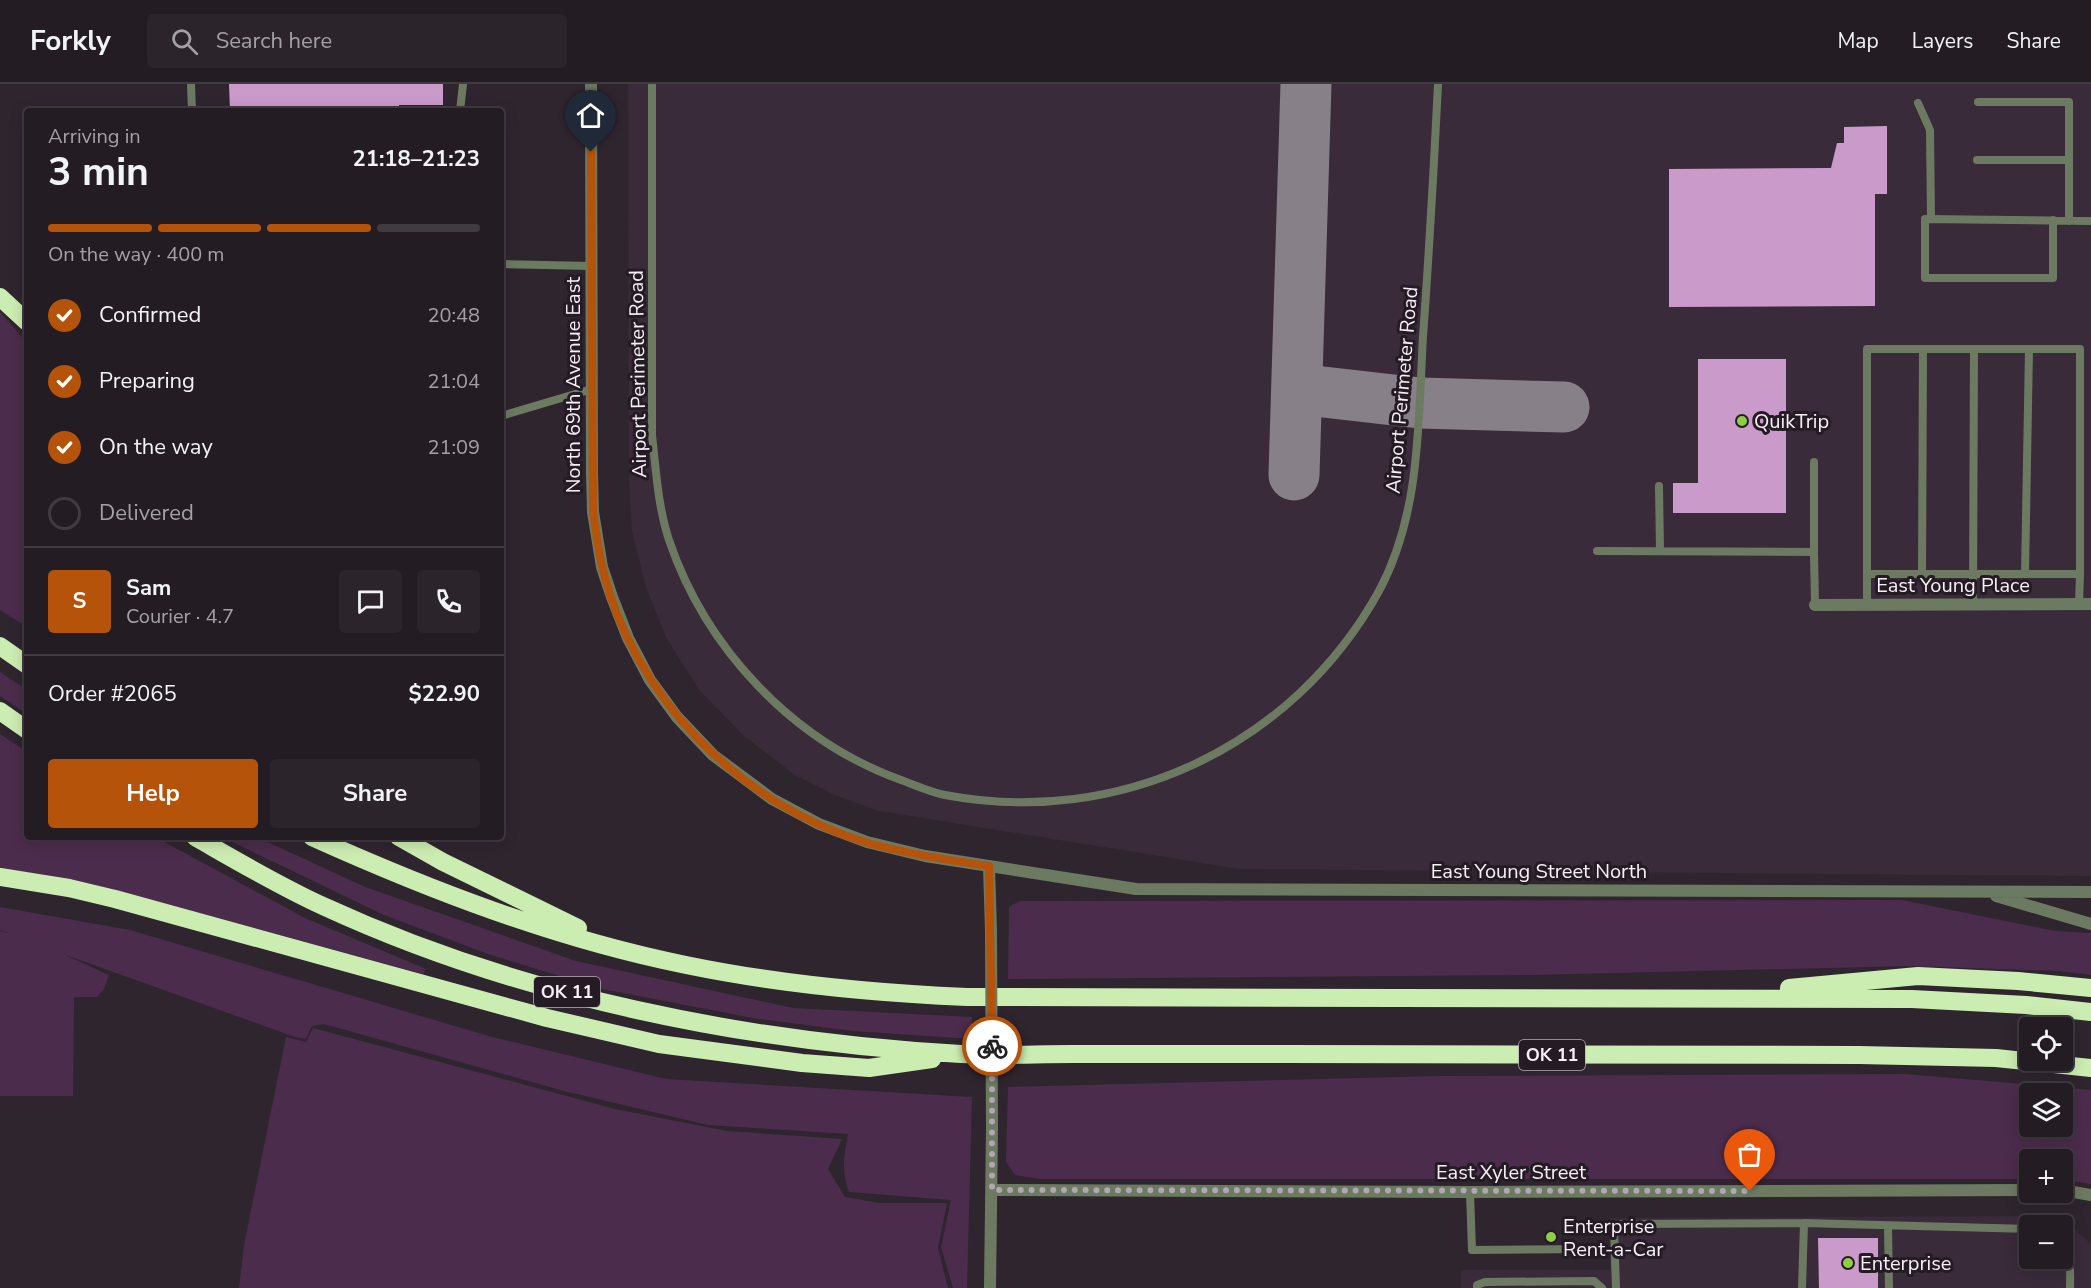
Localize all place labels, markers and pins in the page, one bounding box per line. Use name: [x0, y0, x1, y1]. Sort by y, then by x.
pin: [565, 90, 616, 152]
place label: QuikTrip: [1754, 408, 1829, 435]
marker: QuikTrip: [1735, 414, 1749, 428]
pin: [1724, 1129, 1775, 1191]
place label: Enterprise Rent-a-Car: [1563, 1213, 1663, 1263]
marker: Enterprise Rent-a-Car: [1544, 1230, 1558, 1244]
place label: Enterprise: [1860, 1250, 1951, 1277]
marker: Enterprise: [1841, 1256, 1855, 1270]

